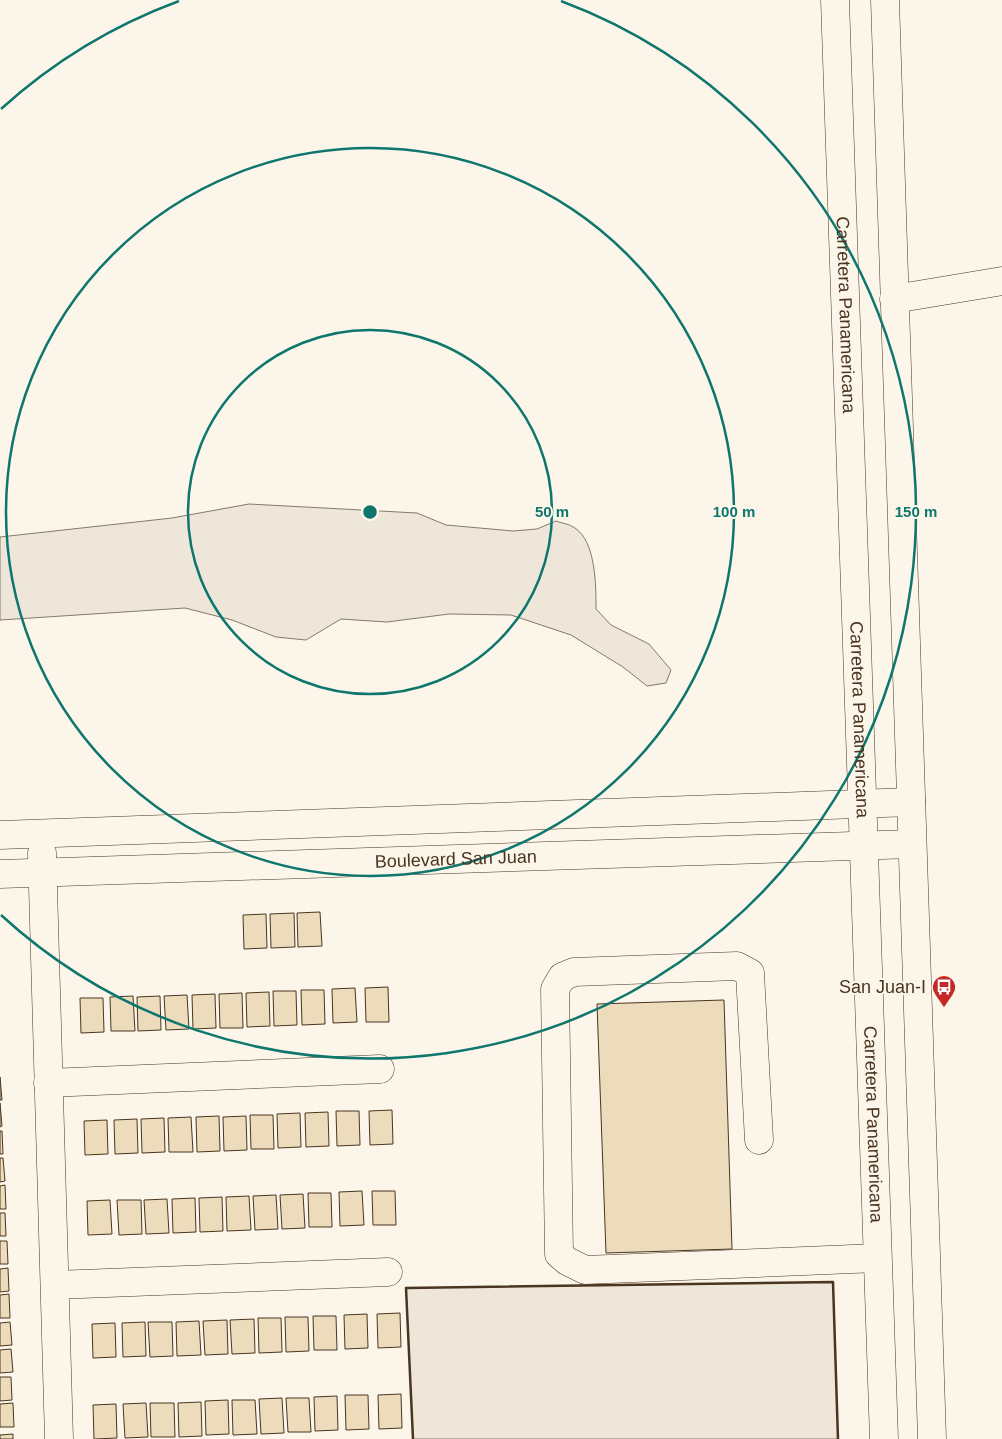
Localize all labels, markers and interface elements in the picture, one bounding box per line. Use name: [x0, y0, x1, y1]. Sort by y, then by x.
street label: Carretera Panamericana: [832, 216, 859, 415]
centre of rings: [361, 503, 379, 521]
text: 50 m: [535, 503, 569, 520]
text: 100 m: [713, 503, 755, 520]
text: 150 m: [895, 503, 937, 520]
street label: Carretera Panamericana: [846, 621, 873, 819]
street label: Boulevard San Juan: [374, 846, 537, 872]
bus stop icon: San Juan-I: [931, 974, 957, 1008]
place label: San Juan-I: [839, 977, 926, 997]
street label: Carretera Panamericana: [860, 1025, 887, 1224]

